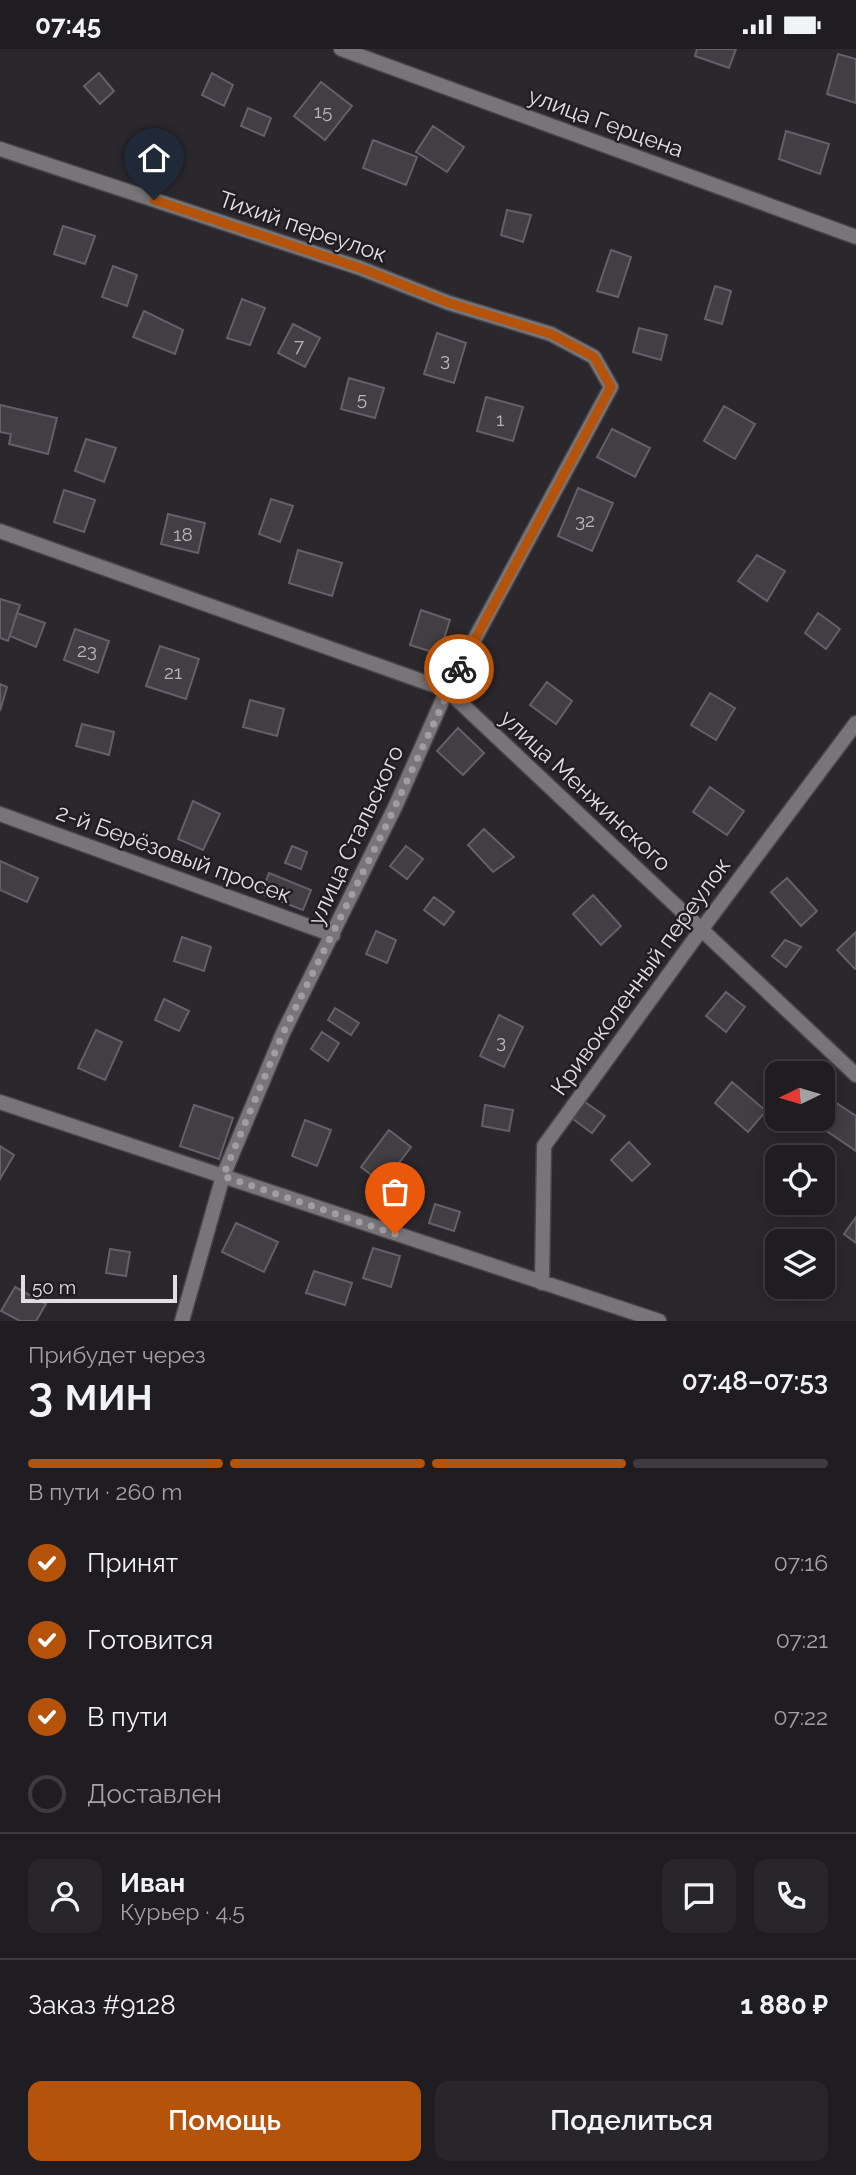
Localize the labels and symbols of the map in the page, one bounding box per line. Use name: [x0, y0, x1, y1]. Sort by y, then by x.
street label: улица Герцена: [525, 81, 687, 163]
house number: 15: [314, 100, 332, 122]
pin: [124, 128, 184, 200]
street label: Тихий переулок: [216, 185, 390, 267]
house number: 7: [294, 334, 304, 356]
house number: 3: [440, 348, 450, 370]
house number: 5: [357, 387, 367, 409]
house number: 1: [496, 408, 504, 430]
house number: 32: [575, 509, 595, 531]
house number: 18: [173, 523, 193, 545]
courier: [424, 634, 494, 704]
house number: 23: [77, 639, 97, 661]
house number: 21: [164, 661, 182, 683]
street label: улица Менжинского: [495, 704, 677, 876]
street label: улица Стальского: [302, 741, 408, 929]
street label: 2-й Берёзовый просек: [53, 798, 295, 908]
street label: Кривоколенный переулок: [545, 852, 735, 1100]
house number: 3: [496, 1030, 506, 1052]
north arrow: [765, 1061, 835, 1131]
pin: [365, 1162, 425, 1234]
scale bar: [21, 1272, 177, 1304]

